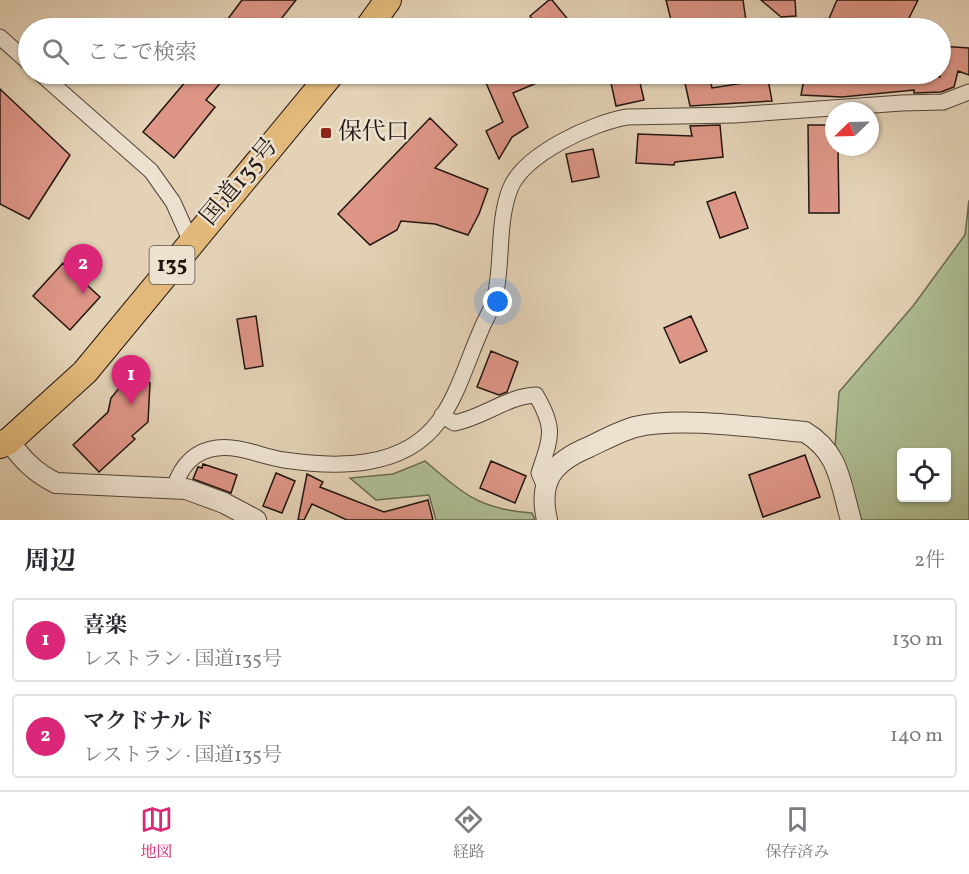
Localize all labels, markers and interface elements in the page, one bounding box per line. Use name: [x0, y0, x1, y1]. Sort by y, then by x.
search box: [18, 18, 951, 84]
icon: search: [39, 35, 72, 68]
text: ここで検索: [87, 38, 197, 69]
north arrow: [825, 102, 879, 156]
place label: 保代口: [338, 116, 410, 150]
marker: 保代口: [319, 126, 333, 140]
street label: 国道135号: [193, 131, 287, 233]
pin: 2: [64, 244, 103, 294]
road number: 135: [150, 246, 195, 284]
your location: [483, 287, 512, 316]
pin: 1: [112, 356, 150, 405]
map controls: [897, 448, 951, 502]
button: locate: [897, 448, 951, 502]
text: 周辺: [24, 544, 76, 580]
text: 2件: [914, 547, 945, 575]
text: 喜楽: [83, 611, 127, 642]
text: 1: [41, 626, 50, 654]
text: 130 m: [892, 626, 943, 654]
text: レストラン · 国道135号: [83, 646, 282, 674]
text: マクドナルド: [83, 707, 214, 738]
text: 2: [40, 722, 51, 750]
text: 140 m: [890, 722, 943, 750]
text: レストラン · 国道135号: [83, 742, 282, 770]
tab: 地図: [140, 803, 173, 864]
tab: 経路: [452, 803, 485, 864]
tab: 保存済み: [765, 803, 829, 864]

